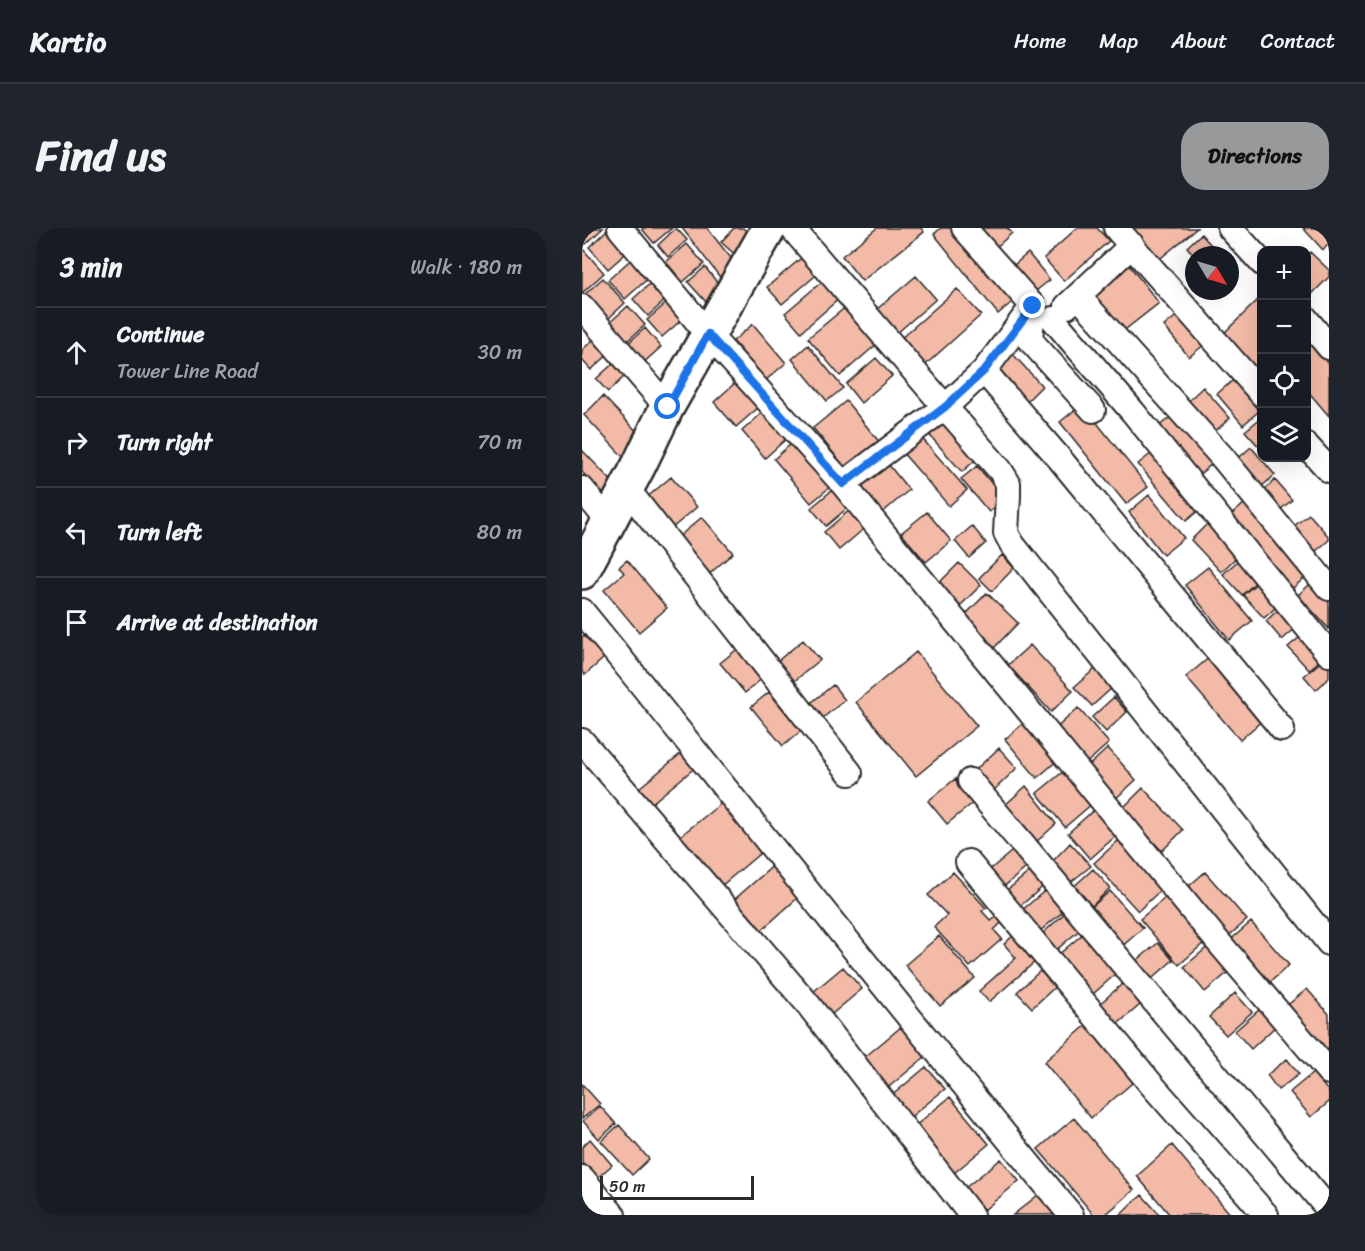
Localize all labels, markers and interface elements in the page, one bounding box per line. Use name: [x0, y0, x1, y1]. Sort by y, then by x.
text: Kartio: [30, 17, 106, 66]
text: Home: [1014, 22, 1066, 60]
text: Map: [1099, 22, 1138, 60]
text: About: [1171, 22, 1228, 60]
text: Contact: [1261, 22, 1335, 60]
text: Find us: [36, 119, 166, 193]
button: Directions: [1181, 122, 1329, 190]
text: 3 min: [60, 244, 122, 290]
north arrow: [1185, 246, 1239, 300]
map controls: [1257, 246, 1311, 462]
button: +: [1257, 246, 1311, 300]
text: Walk · 180 m: [411, 250, 522, 285]
route end: [1019, 292, 1045, 318]
button: −: [1257, 300, 1311, 354]
text: Continue: [117, 315, 205, 354]
text: 30 m: [478, 335, 522, 370]
icon: ahead: [60, 336, 93, 369]
text: Tower Line Road: [117, 354, 258, 389]
button: locate: [1257, 354, 1311, 408]
route start: [654, 393, 680, 419]
button: layers: [1257, 408, 1311, 462]
text: Turn right: [117, 423, 212, 462]
text: 70 m: [477, 425, 522, 460]
icon: right: [60, 426, 93, 459]
text: Turn left: [117, 513, 202, 552]
text: 80 m: [477, 515, 522, 550]
icon: left: [60, 516, 93, 549]
text: Arrive at destination: [117, 603, 318, 642]
icon: arrive: [60, 606, 93, 639]
text: 50 m: [609, 1172, 645, 1201]
scale bar: [600, 1173, 754, 1200]

